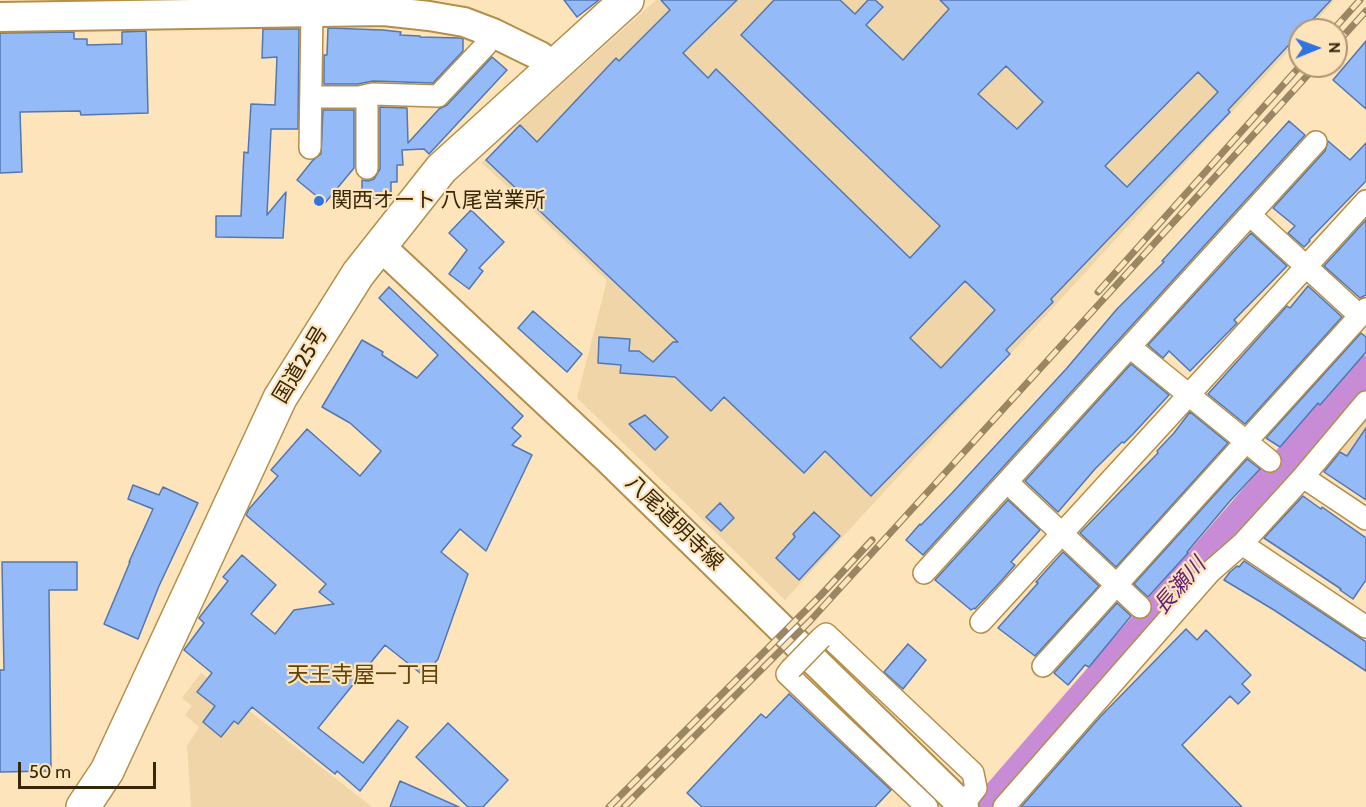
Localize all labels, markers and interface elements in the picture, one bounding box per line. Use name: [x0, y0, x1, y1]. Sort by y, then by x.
north arrow: [1288, 18, 1348, 78]
text: N: [1325, 42, 1344, 54]
place label: 関西オート 八尾営業所: [331, 188, 546, 214]
marker: 関西オート 八尾営業所: [312, 194, 326, 208]
street label: 国道25号: [268, 322, 334, 408]
street label: 八尾道明寺線: [620, 470, 728, 576]
water label: 長瀬川: [1148, 552, 1212, 620]
district label: 天王寺屋一丁目: [287, 663, 441, 689]
scale bar: [21, 750, 159, 788]
text: 50 m: [29, 761, 71, 783]

